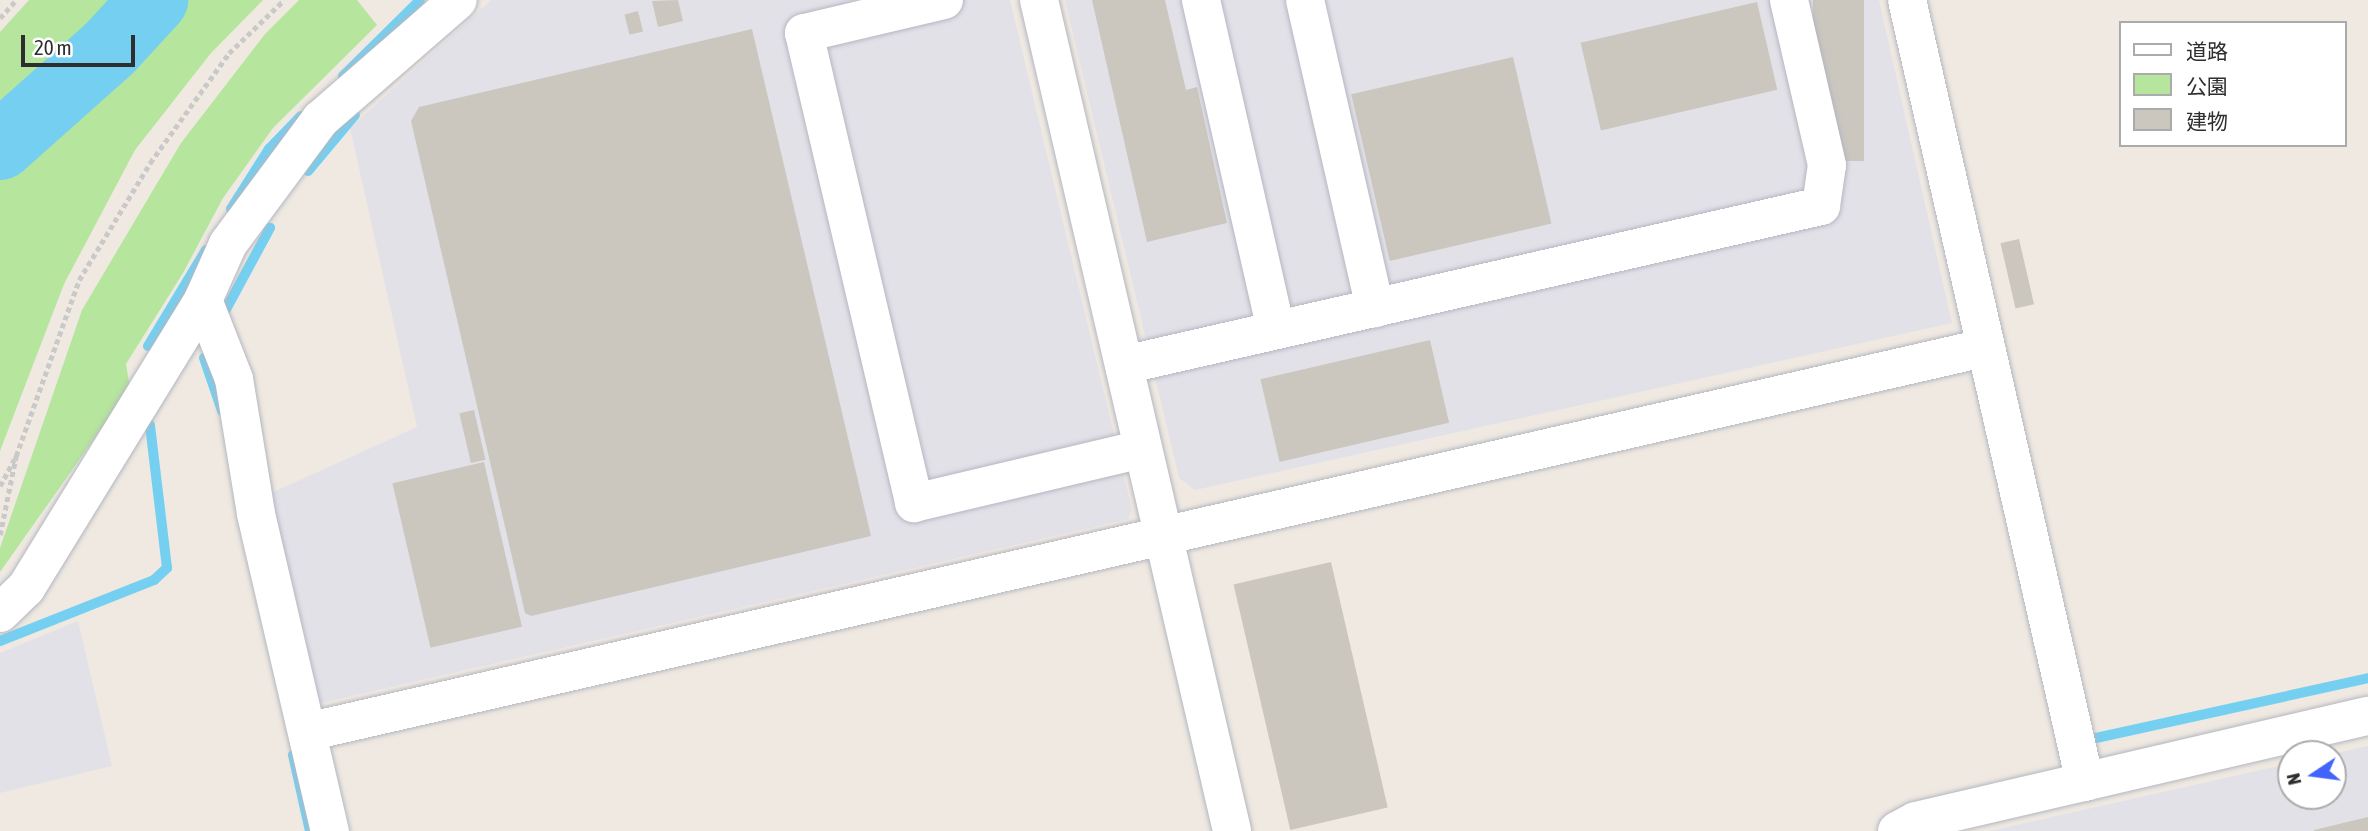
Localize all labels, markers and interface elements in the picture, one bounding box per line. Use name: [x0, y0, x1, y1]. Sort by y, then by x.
scale bar: [24, 21, 138, 65]
legend: [2120, 21, 2347, 147]
text: 20 m: [34, 35, 72, 59]
text: 道路: [2186, 39, 2228, 63]
text: 公園: [2186, 74, 2228, 98]
text: 建物: [2186, 109, 2228, 133]
north arrow: [2277, 740, 2347, 810]
text: N: [2282, 771, 2305, 787]

